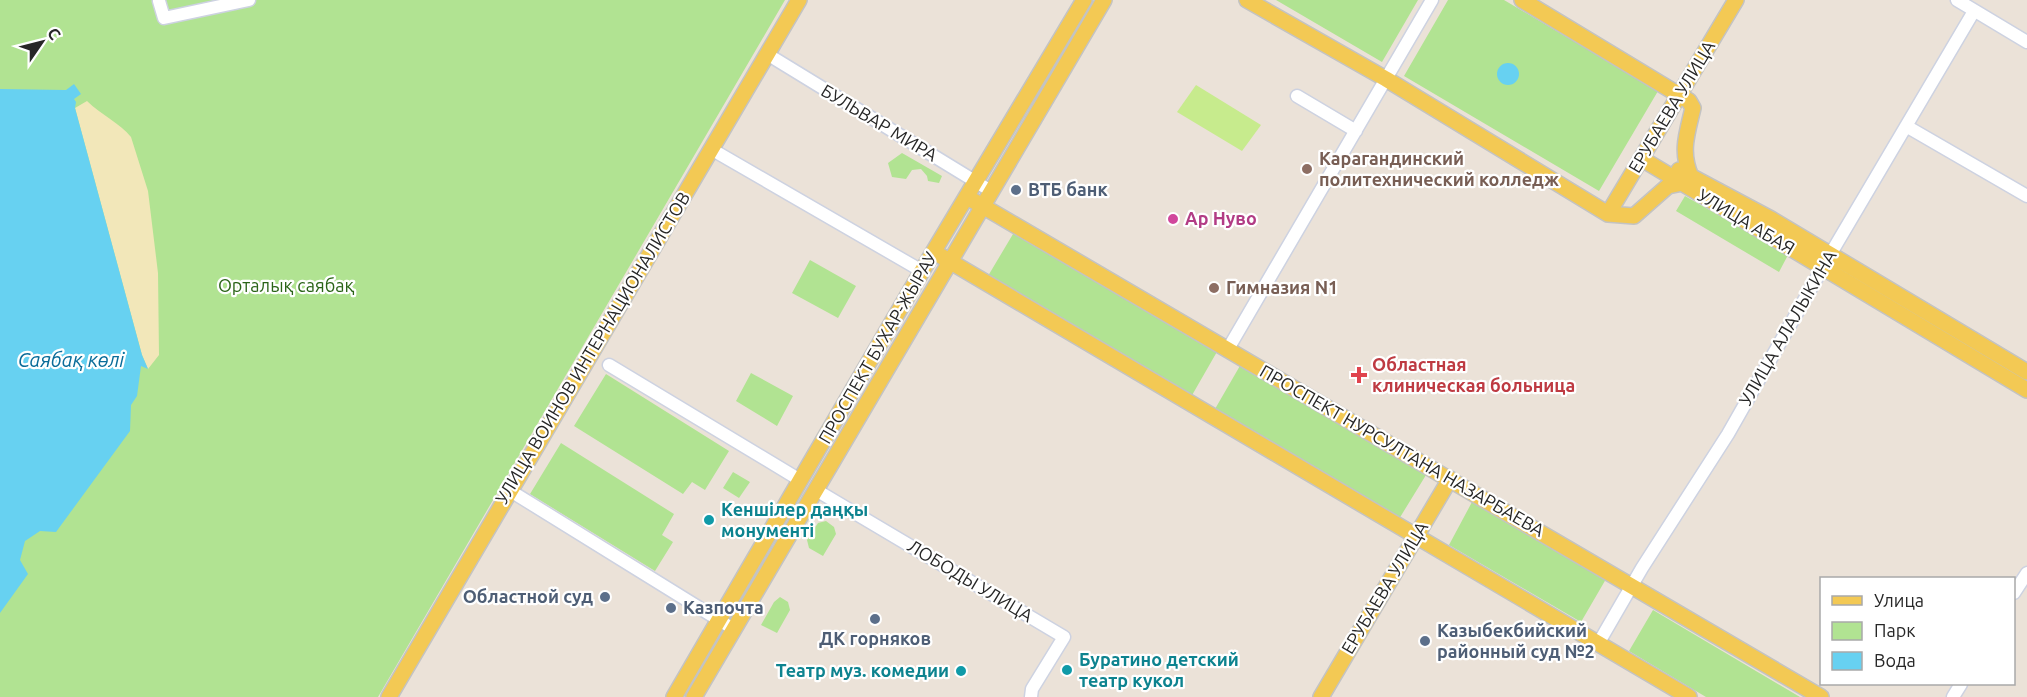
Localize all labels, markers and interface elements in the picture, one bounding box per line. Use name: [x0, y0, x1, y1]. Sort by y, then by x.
north arrow: [12, 12, 72, 72]
text: С: [44, 24, 65, 43]
street label: ЕРУБАЕВА УЛИЦА: [1624, 37, 1719, 176]
street label: БУЛЬВАР МИРА: [818, 80, 941, 165]
place label: Карагандинский политехнический колледж: [1319, 148, 1559, 189]
marker: Карагандинский политехнический колледж: [1300, 162, 1314, 176]
place label: ВТБ банк: [1028, 179, 1108, 199]
marker: ВТБ банк: [1009, 183, 1023, 197]
street label: УЛИЦА АБАЯ: [1694, 184, 1799, 258]
street label: УЛИЦА ВОИНОВ ИНТЕРНАЦИОНАЛИСТОВ: [491, 188, 693, 507]
place label: Ар Нуво: [1185, 208, 1257, 228]
marker: Ар Нуво: [1166, 212, 1180, 226]
street label: УЛИЦА АЛАЛЫКИНА: [1735, 246, 1840, 409]
street label: ПРОСПЕКТ БУХАР-ЖЫРАУ: [814, 248, 940, 447]
park label: Орталық саябақ: [218, 275, 354, 295]
place label: Гимназия N1: [1226, 277, 1338, 297]
marker: Гимназия N1: [1207, 281, 1221, 295]
water label: Саябақ көлі: [18, 348, 125, 371]
place label: Областная клиническая больница: [1372, 354, 1575, 395]
street label: ПРОСПЕКТ НУРСУЛТАНА НАЗАРБАЕВА: [1257, 360, 1548, 540]
marker: Областная клиническая больница: [1350, 366, 1368, 384]
place label: Кеншілер даңқы монументі: [721, 499, 868, 540]
marker: Кеншілер даңқы монументі: [702, 513, 716, 527]
street label: ЕРУБАЕВА УЛИЦА: [1337, 518, 1432, 657]
street label: ЛОБОДЫ УЛИЦА: [904, 535, 1037, 626]
legend: [1820, 577, 2015, 685]
place label: Областной суд: [463, 586, 593, 606]
marker: Областной суд: [598, 590, 612, 604]
text: Улица: [1874, 590, 1924, 610]
place label: Казпочта: [683, 597, 764, 617]
marker: Казпочта: [664, 601, 678, 615]
marker: ДК горняков: [868, 612, 882, 626]
place label: Казыбекбийский районный суд №2: [1437, 620, 1595, 661]
text: Парк: [1874, 620, 1915, 640]
place label: ДК горняков: [819, 628, 931, 648]
marker: Казыбекбийский районный суд №2: [1418, 634, 1432, 648]
place label: Буратино детский театр кукол: [1079, 649, 1239, 690]
text: Вода: [1874, 650, 1916, 670]
place label: Театр муз. комедии: [776, 660, 949, 680]
marker: Буратино детский театр кукол: [1060, 663, 1074, 677]
marker: Театр муз. комедии: [954, 664, 968, 678]

